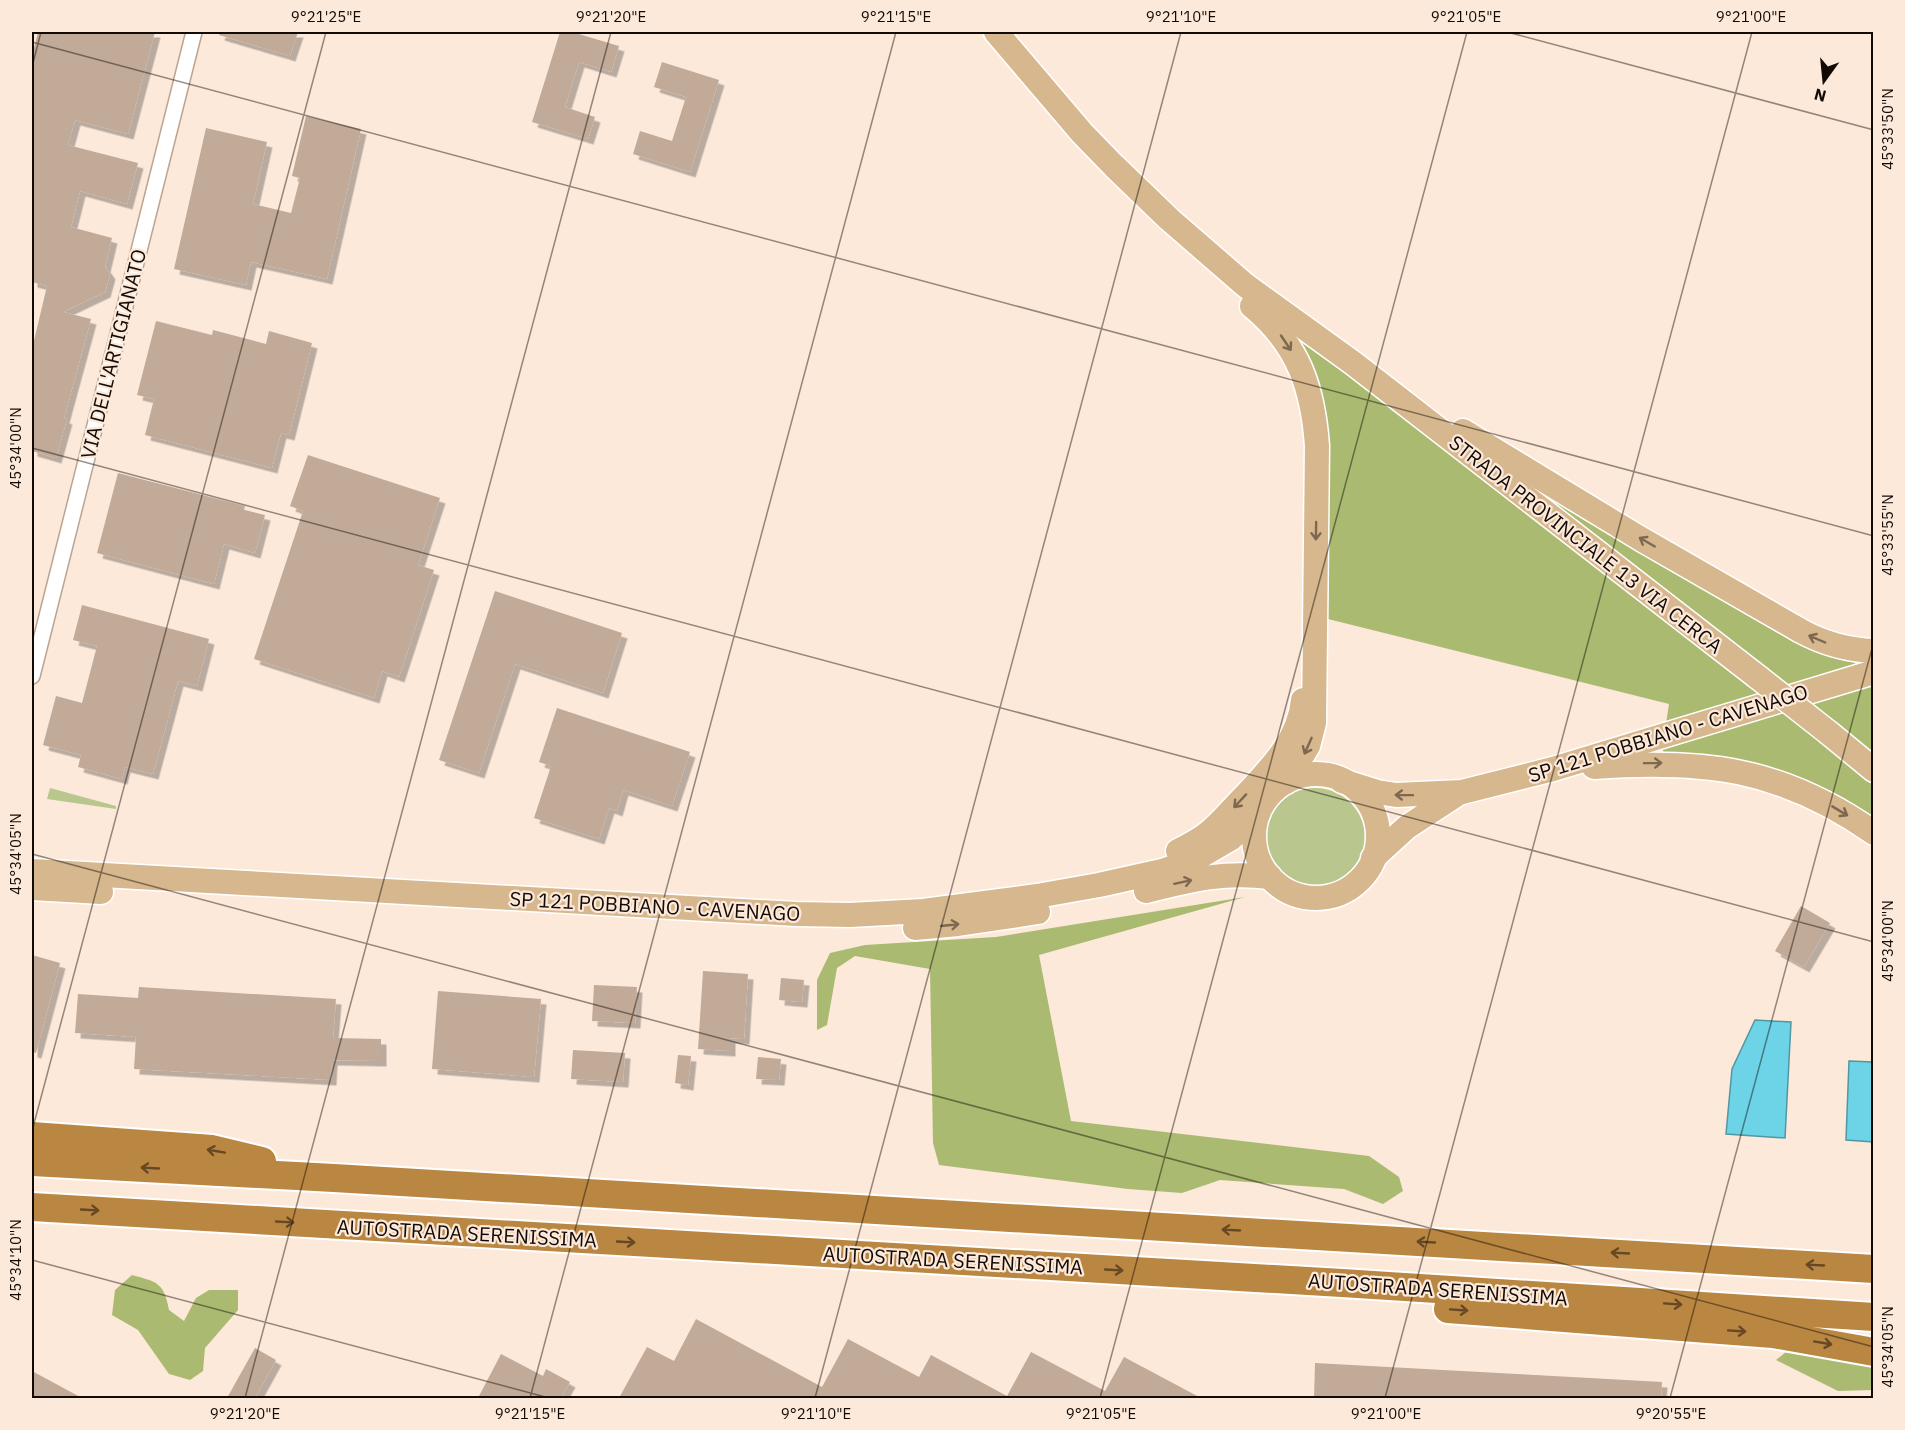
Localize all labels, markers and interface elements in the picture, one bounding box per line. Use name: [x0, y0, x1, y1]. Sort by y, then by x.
text: 9°21'25"E: [291, 7, 361, 26]
text: 9°21'20"E: [576, 7, 646, 26]
text: 9°21'15"E: [861, 7, 931, 26]
text: 9°21'10"E: [1146, 7, 1216, 26]
text: 9°21'05"E: [1431, 7, 1501, 26]
text: 9°21'00"E: [1716, 7, 1786, 26]
north arrow: [1794, 51, 1854, 111]
text: N: [1812, 84, 1828, 107]
text: 45°33'50"N: [1878, 88, 1897, 170]
street label: VIA DELL'ARTIGIANATO: [74, 246, 152, 462]
one-way arrow: [1280, 334, 1292, 350]
text: 45°34'00"N: [6, 407, 25, 489]
street label: STRADA PROVINCIALE 13 VIA CERCA: [1444, 429, 1728, 659]
text: 45°33'55"N: [1878, 494, 1897, 576]
one-way arrow: [1310, 521, 1321, 541]
one-way arrow: [1639, 536, 1656, 548]
one-way arrow: [1808, 632, 1826, 644]
street label: SP 121 POBBIANO - CAVENAGO: [1525, 678, 1811, 788]
one-way arrow: [1301, 737, 1313, 755]
one-way arrow: [1643, 757, 1663, 769]
one-way arrow: [1394, 789, 1414, 800]
one-way arrow: [1233, 793, 1247, 808]
one-way arrow: [1831, 805, 1848, 817]
text: 45°34'05"N: [6, 813, 25, 895]
one-way arrow: [1173, 876, 1192, 888]
street label: SP 121 POBBIANO - CAVENAGO: [509, 885, 801, 927]
text: 45°34'00"N: [1878, 900, 1897, 982]
one-way arrow: [939, 919, 959, 930]
one-way arrow: [207, 1145, 226, 1156]
one-way arrow: [141, 1162, 161, 1173]
one-way arrow: [79, 1205, 99, 1216]
street label: AUTOSTRADA SERENISSIMA: [336, 1213, 598, 1253]
one-way arrow: [274, 1217, 294, 1228]
text: 45°34'10"N: [6, 1219, 25, 1301]
one-way arrow: [1222, 1225, 1242, 1236]
one-way arrow: [615, 1236, 635, 1247]
one-way arrow: [1416, 1236, 1436, 1247]
street label: AUTOSTRADA SERENISSIMA: [822, 1240, 1084, 1280]
one-way arrow: [1611, 1248, 1631, 1259]
one-way arrow: [1806, 1260, 1826, 1271]
one-way arrow: [1104, 1264, 1124, 1275]
street label: AUTOSTRADA SERENISSIMA: [1307, 1266, 1569, 1312]
one-way arrow: [1662, 1299, 1682, 1310]
one-way arrow: [1448, 1305, 1468, 1316]
text: 45°34'05"N: [1878, 1306, 1897, 1388]
one-way arrow: [1727, 1326, 1747, 1337]
one-way arrow: [1813, 1338, 1833, 1349]
text: 9°21'20"E: [210, 1404, 280, 1423]
text: 9°21'15"E: [495, 1404, 565, 1423]
text: 9°21'10"E: [781, 1404, 851, 1423]
text: 9°21'05"E: [1066, 1404, 1136, 1423]
text: 9°21'00"E: [1351, 1404, 1421, 1423]
text: 9°20'55"E: [1636, 1404, 1706, 1423]

